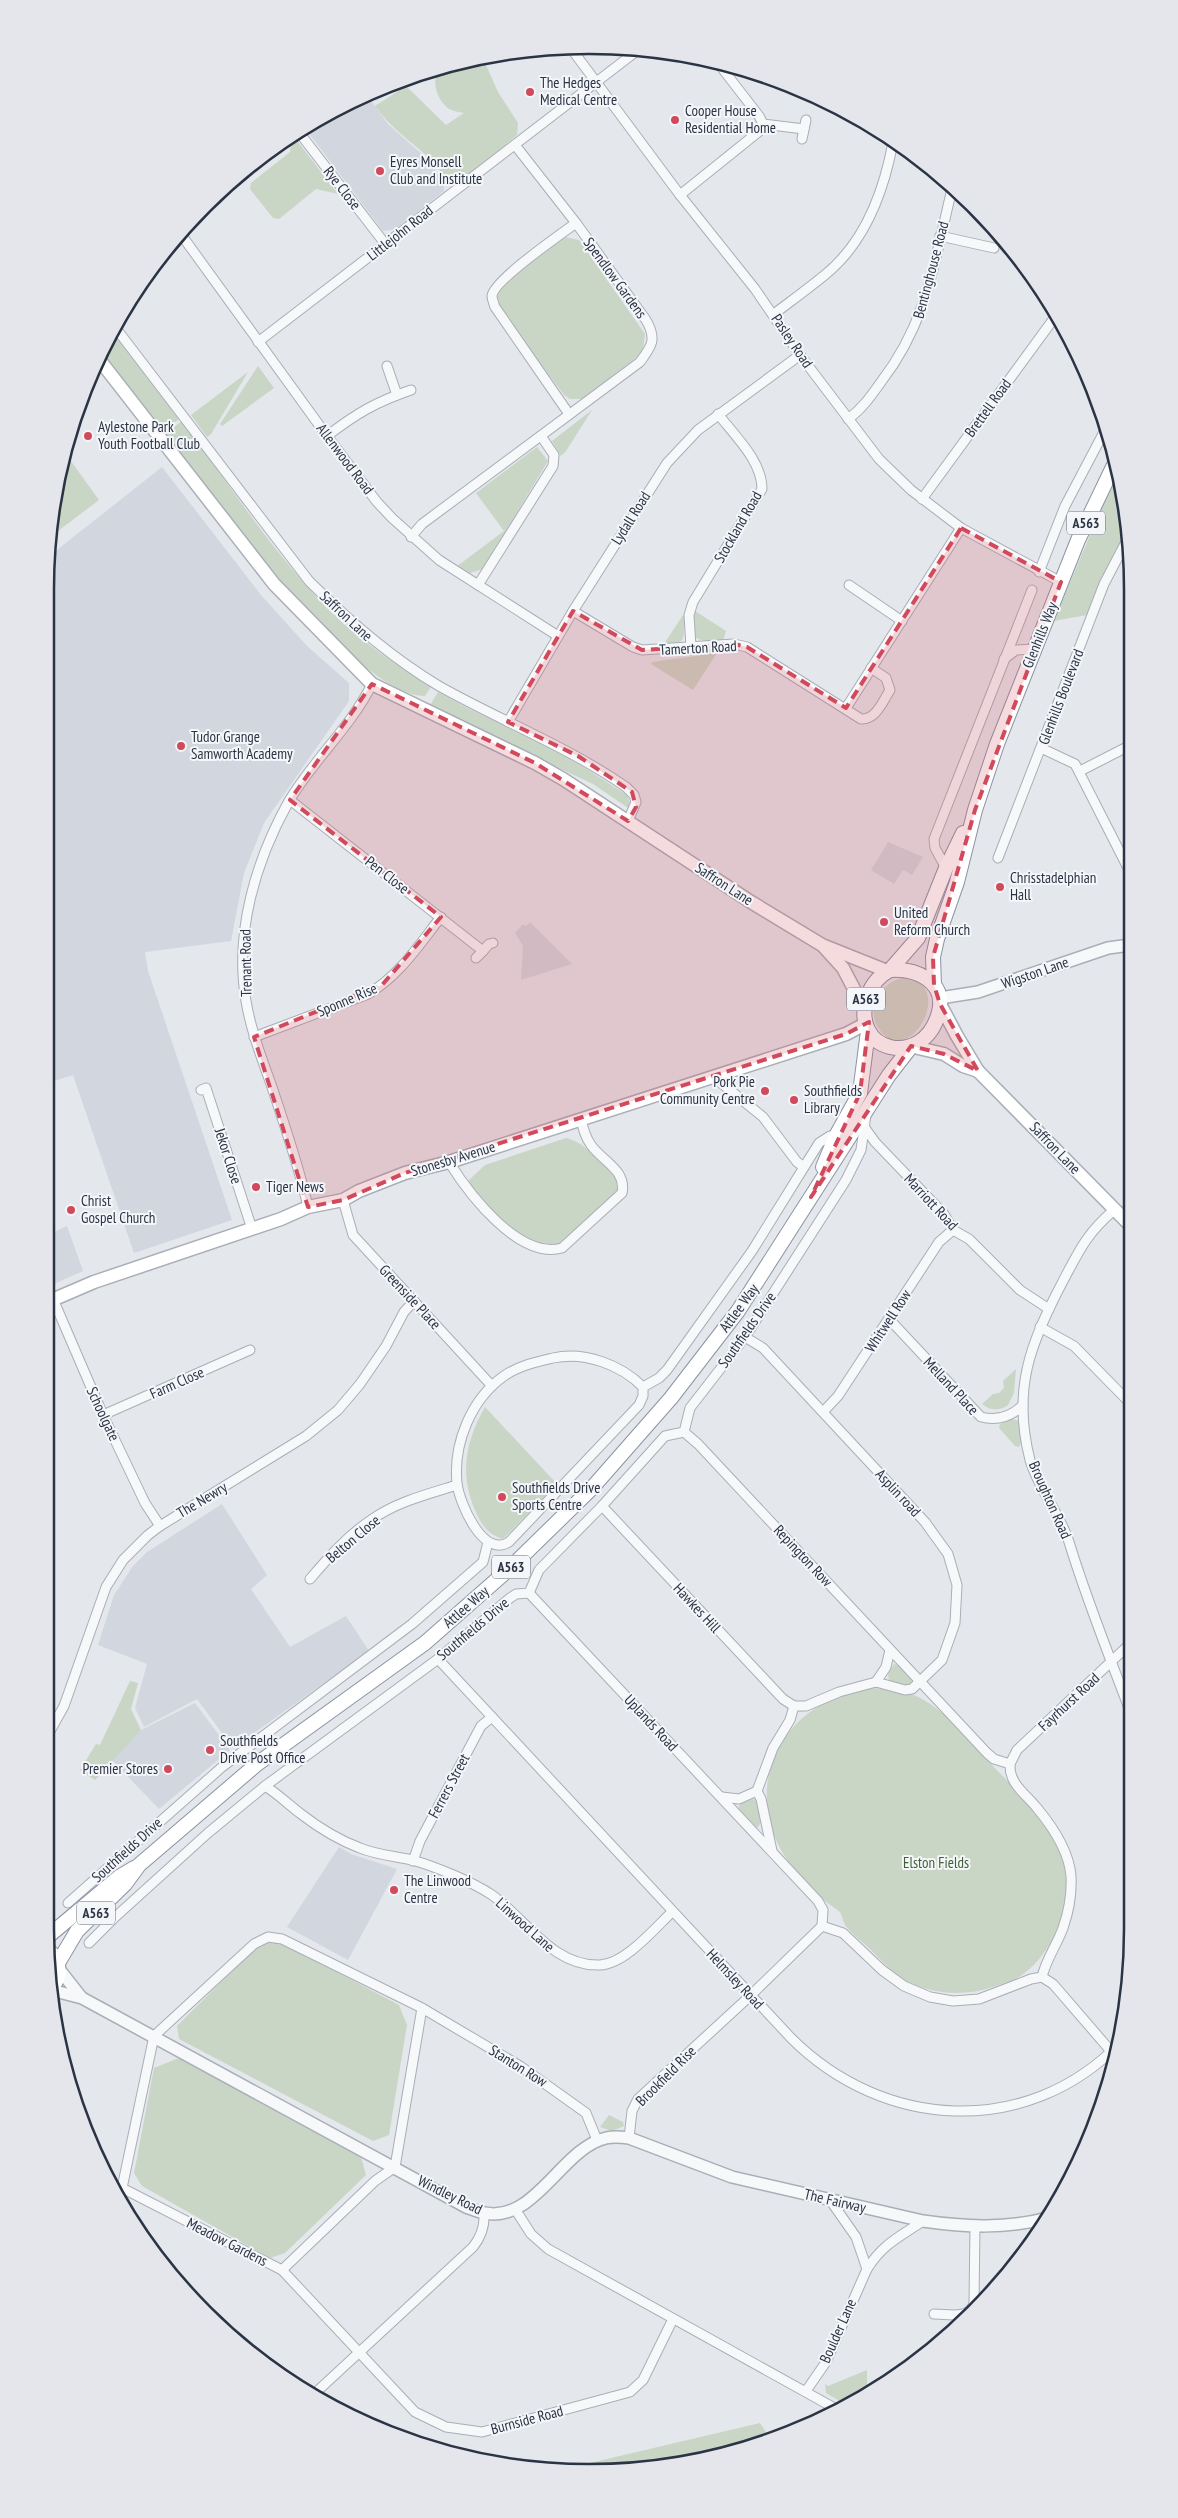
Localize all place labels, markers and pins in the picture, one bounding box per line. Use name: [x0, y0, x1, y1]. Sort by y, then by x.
place label: The Hedges Medical Centre: [540, 73, 617, 109]
marker: The Hedges Medical Centre: [524, 86, 536, 98]
place label: Cooper House Residential Home: [685, 101, 776, 137]
marker: Cooper House Residential Home: [669, 114, 681, 126]
place label: Eyres Monsell Club and Institute: [390, 152, 482, 188]
marker: Eyres Monsell Club and Institute: [374, 165, 386, 177]
place label: Aylestone Park Youth Football Club: [98, 417, 200, 453]
marker: Aylestone Park Youth Football Club: [82, 430, 94, 442]
place label: Tudor Grange Samworth Academy: [191, 727, 293, 763]
marker: Tudor Grange Samworth Academy: [175, 740, 187, 752]
place label: Chrisstadelphian Hall: [1010, 868, 1096, 904]
marker: Chrisstadelphian Hall: [994, 881, 1006, 893]
place label: United Reform Church: [894, 903, 970, 939]
marker: United Reform Church: [878, 916, 890, 928]
place label: Pork Pie Community Centre: [660, 1072, 755, 1108]
place label: Southfields Library: [804, 1081, 862, 1117]
marker: Pork Pie Community Centre: [759, 1085, 771, 1097]
marker: Southfields Library: [788, 1094, 800, 1106]
place label: Tiger News: [266, 1177, 324, 1196]
marker: Tiger News: [250, 1181, 262, 1193]
place label: Christ Gospel Church: [81, 1191, 155, 1227]
marker: Christ Gospel Church: [65, 1204, 77, 1216]
place label: Southfields Drive Sports Centre: [512, 1478, 600, 1514]
marker: Southfields Drive Sports Centre: [496, 1491, 508, 1503]
place label: Southfields Drive Post Office: [220, 1731, 306, 1767]
marker: Southfields Drive Post Office: [204, 1744, 216, 1756]
place label: Premier Stores: [83, 1759, 158, 1778]
marker: Premier Stores: [162, 1763, 174, 1775]
place label: The Linwood Centre: [404, 1871, 471, 1907]
marker: The Linwood Centre: [388, 1884, 400, 1896]

